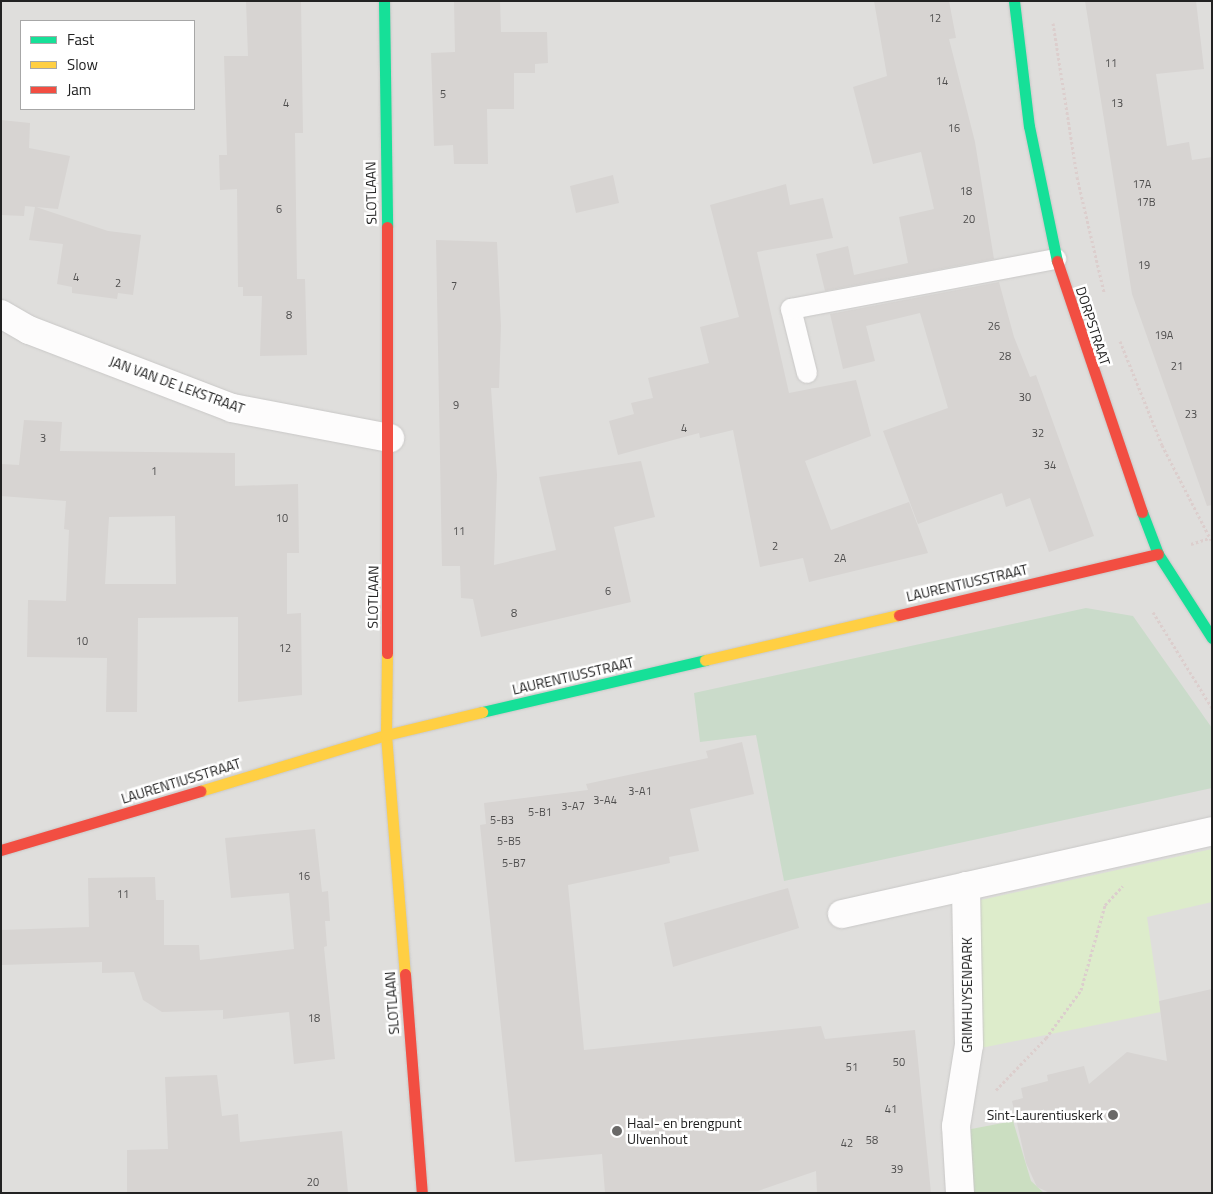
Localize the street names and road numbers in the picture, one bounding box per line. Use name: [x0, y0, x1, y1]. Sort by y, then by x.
street label: SLOTLAAN: [362, 161, 380, 225]
street label: DORPSTRAAT: [1072, 284, 1114, 368]
street label: JAN VAN DE LEKSTRAAT: [107, 353, 247, 417]
street label: LAURENTIUSSTRAAT: [905, 561, 1029, 605]
street label: SLOTLAAN: [364, 565, 382, 629]
street label: LAURENTIUSSTRAAT: [511, 654, 635, 698]
street label: LAURENTIUSSTRAAT: [119, 755, 243, 807]
street label: GRIMHUYSENPARK: [959, 937, 975, 1053]
street label: SLOTLAAN: [381, 971, 403, 1035]

